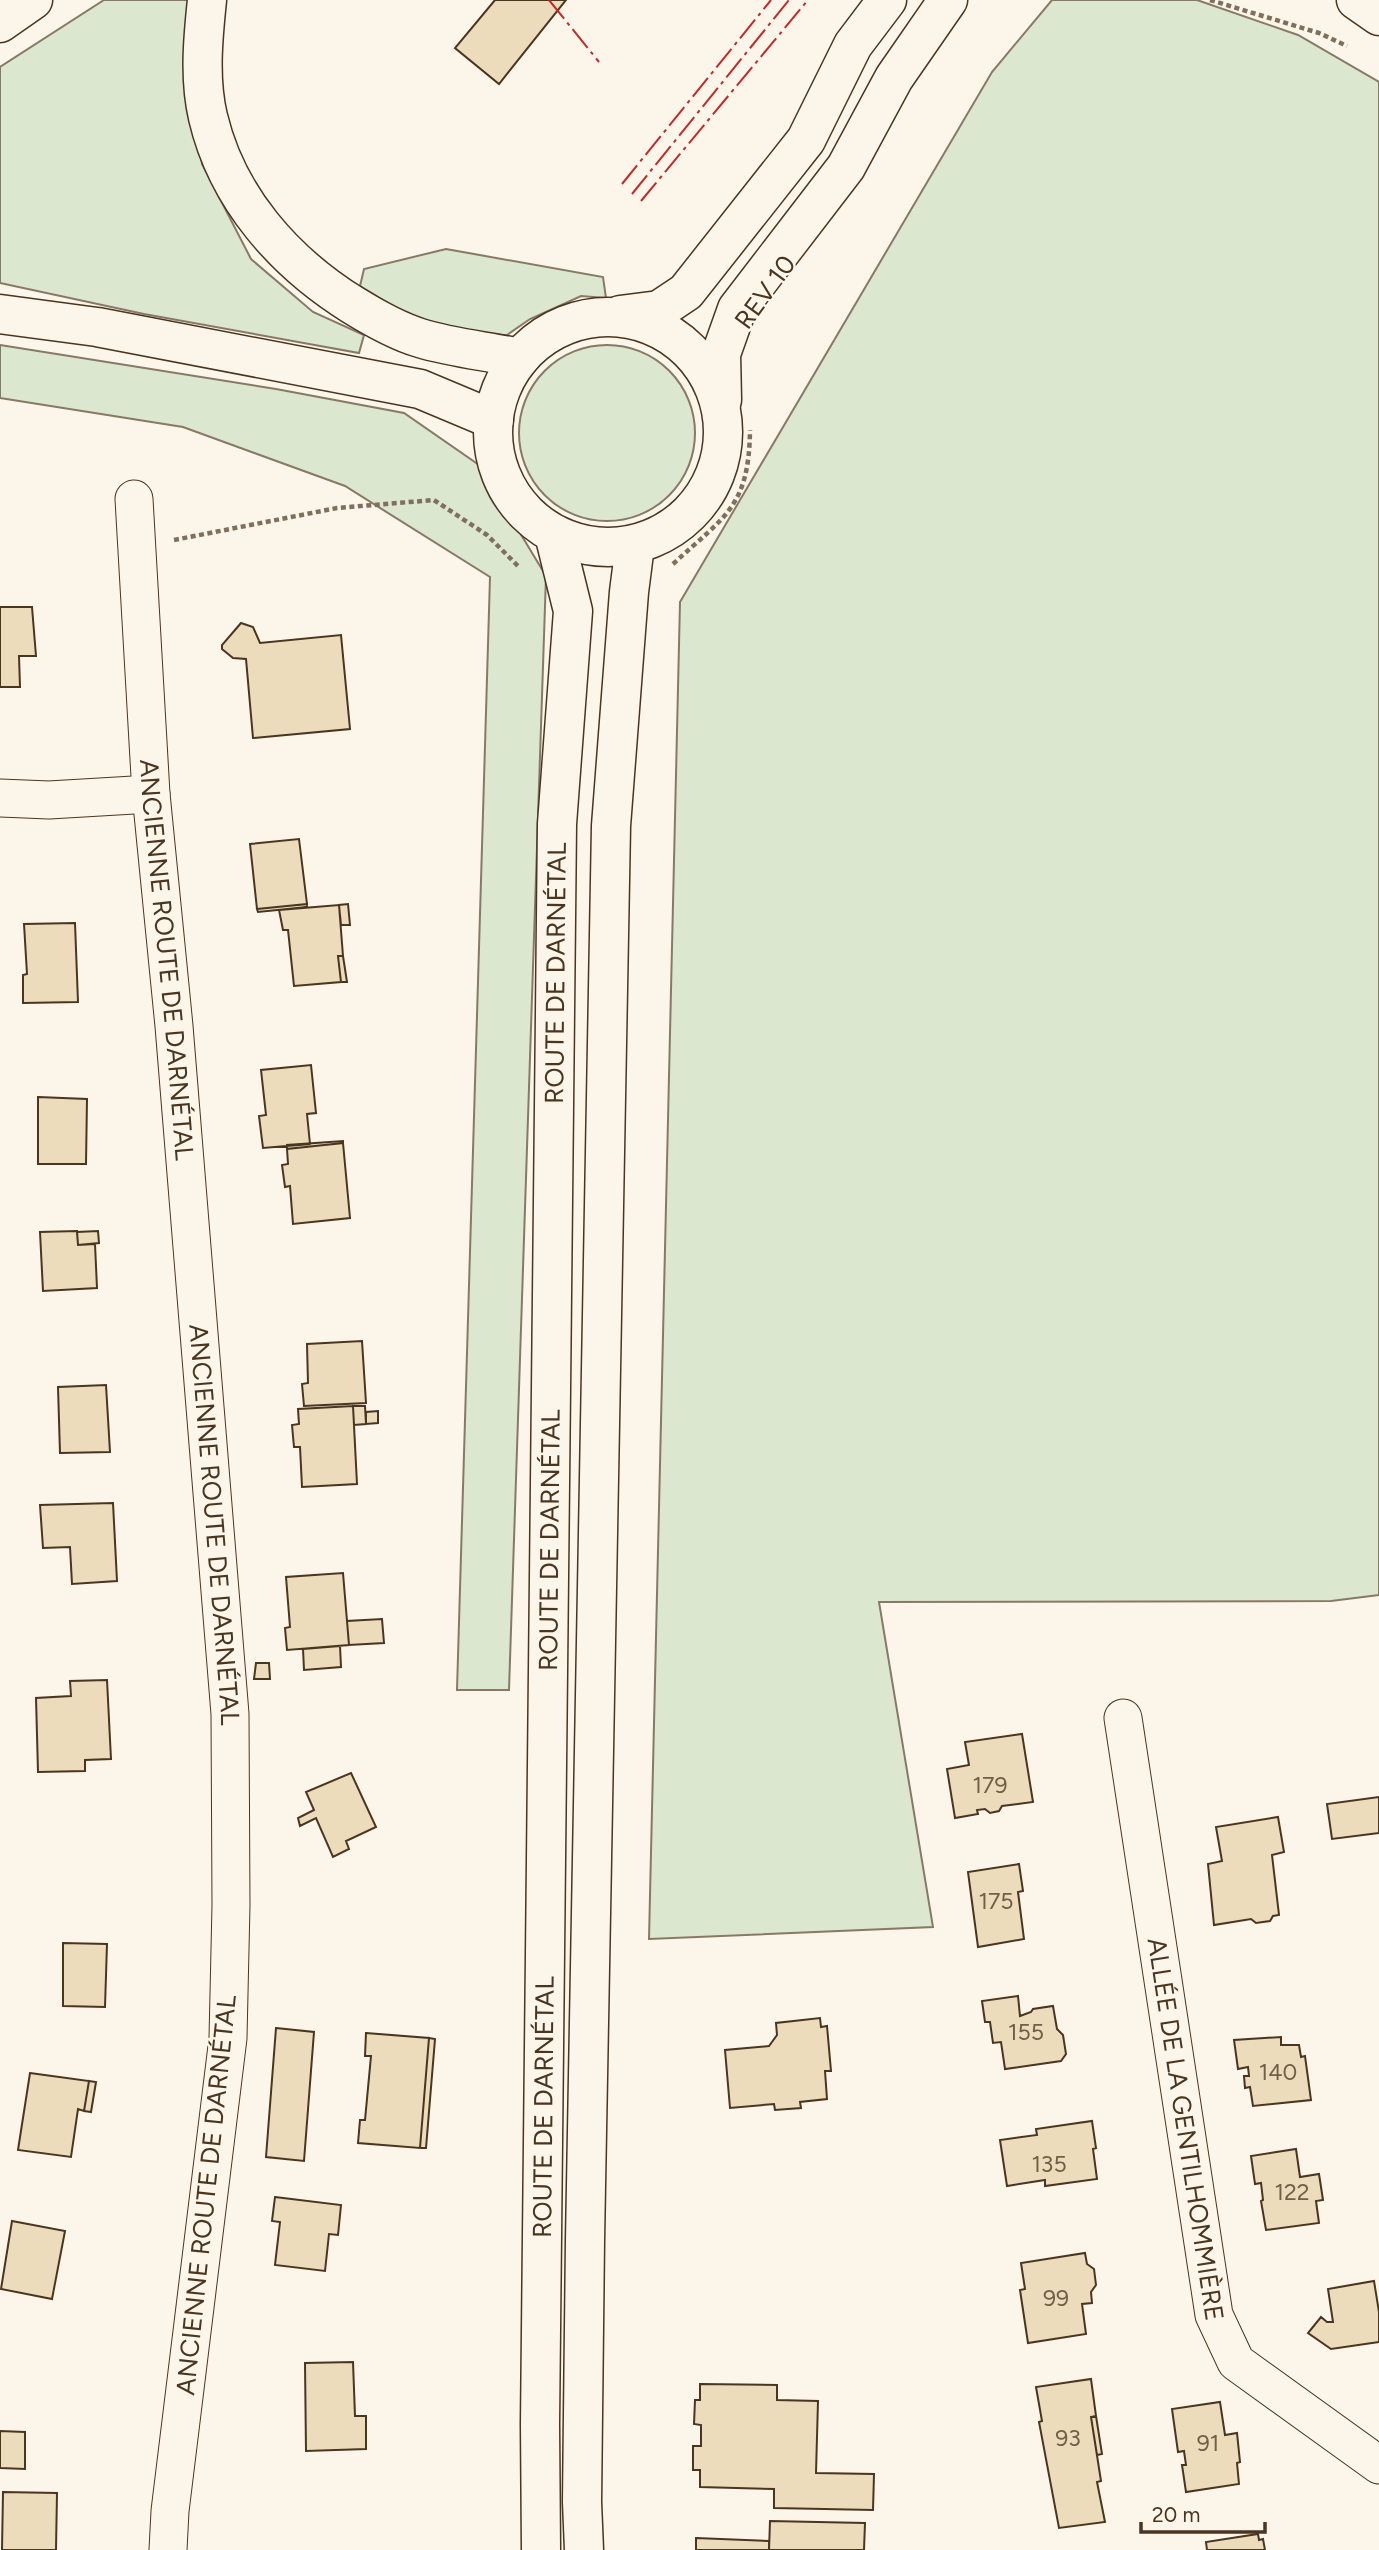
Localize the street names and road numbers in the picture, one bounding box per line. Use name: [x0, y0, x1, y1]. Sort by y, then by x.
street label: REV 10: [728, 249, 802, 335]
street label: ANCIENNE ROUTE DE DARNÉTAL: [133, 758, 201, 1162]
street label: ROUTE DE DARNÉTAL: [538, 842, 573, 1104]
street label: ANCIENNE ROUTE DE DARNÉTAL: [182, 1323, 246, 1726]
street label: ROUTE DE DARNÉTAL: [532, 1409, 567, 1671]
street label: ALLÉE DE LA GENTILHOMMIÈRE: [1141, 1935, 1231, 2323]
street label: ROUTE DE DARNÉTAL: [526, 1976, 561, 2238]
street label: ANCIENNE ROUTE DE DARNÉTAL: [169, 1993, 243, 2397]

